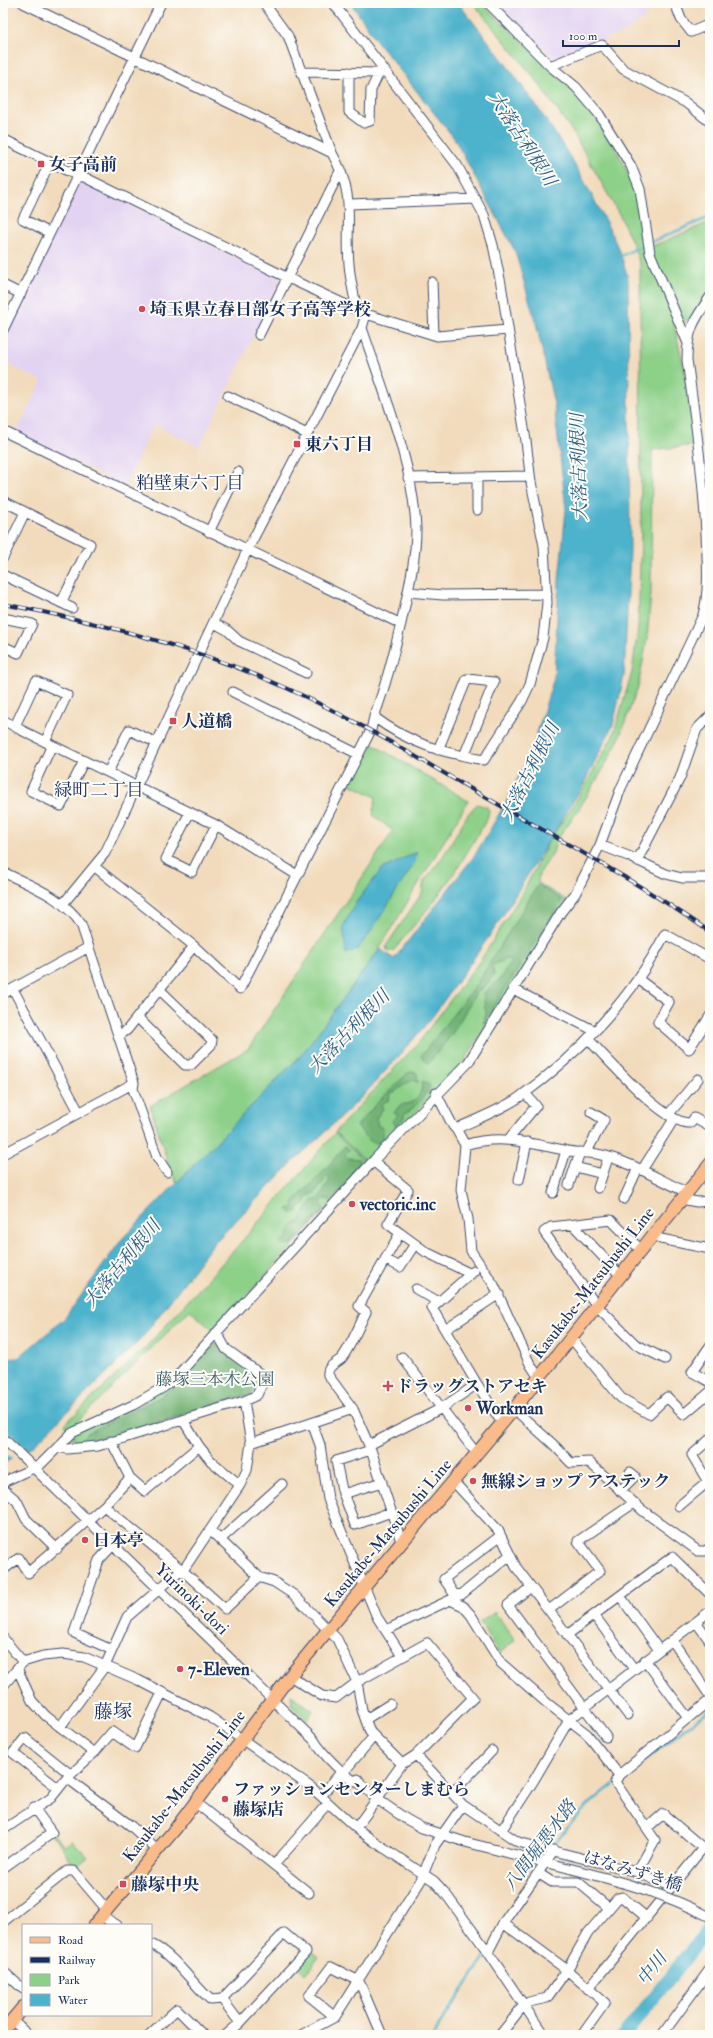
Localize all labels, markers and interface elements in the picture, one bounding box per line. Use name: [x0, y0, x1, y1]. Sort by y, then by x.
scale bar: [563, 22, 679, 48]
text: 100 m: [569, 29, 598, 44]
water label: 大落古利根川: [483, 87, 562, 192]
place label: 女子高前: [49, 154, 117, 175]
marker: 女子高前: [36, 159, 46, 169]
place label: 埼玉県立春日部女子高等学校: [150, 299, 371, 320]
marker: 埼玉県立春日部女子高等学校: [137, 304, 147, 314]
water label: 大落古利根川: [566, 411, 592, 521]
place label: 東六丁目: [305, 434, 373, 455]
marker: 東六丁目: [292, 439, 302, 449]
district label: 粕壁東六丁目: [136, 472, 244, 495]
place label: 人道橋: [181, 711, 232, 732]
marker: 人道橋: [168, 716, 178, 726]
water label: 大落古利根川: [495, 717, 566, 825]
district label: 緑町二丁目: [54, 779, 144, 802]
water label: 大落古利根川: [303, 984, 396, 1079]
place label: vectoric.inc: [359, 1194, 436, 1215]
marker: vectoric.inc: [347, 1199, 357, 1209]
street label: Kasukabe-Matsubushi Line: [527, 1203, 659, 1363]
water label: 大落古利根川: [78, 1214, 167, 1313]
park label: 藤塚三本木公園: [156, 1369, 275, 1390]
place label: ドラッグストアセキ: [396, 1376, 548, 1397]
marker: ドラッグストアセキ: [383, 1381, 393, 1391]
place label: Workman: [475, 1398, 544, 1419]
marker: Workman: [463, 1403, 473, 1413]
street label: Kasukabe-Matsubushi Line: [320, 1455, 456, 1611]
place label: 無線ショップ アステック: [481, 1471, 670, 1492]
marker: 無線ショップ アステック: [468, 1476, 478, 1486]
place label: 日本亭: [93, 1530, 144, 1551]
marker: 日本亭: [80, 1535, 90, 1545]
street label: Yurinoki-dori: [151, 1559, 233, 1640]
place label: 7-Eleven: [188, 1659, 250, 1680]
marker: 7-Eleven: [175, 1664, 185, 1674]
district label: 藤塚: [94, 1700, 132, 1724]
street label: Kasukabe-Matsubushi Line: [118, 1706, 250, 1866]
place label: ファッションセンターしまむら 藤塚店: [233, 1779, 470, 1820]
marker: ファッションセンターしまむら 藤塚店: [220, 1794, 230, 1804]
water label: 八間堀悪水路: [498, 1794, 583, 1896]
street label: はなみずき橋: [581, 1846, 685, 1896]
place label: 藤塚中央: [131, 1874, 199, 1895]
marker: 藤塚中央: [118, 1879, 128, 1889]
legend: [22, 1924, 152, 2016]
text: Road: [58, 1933, 83, 1948]
water label: 中川: [632, 1946, 673, 1990]
text: Railway: [58, 1953, 96, 1968]
text: Park: [58, 1973, 80, 1988]
text: Water: [57, 1993, 88, 2008]

